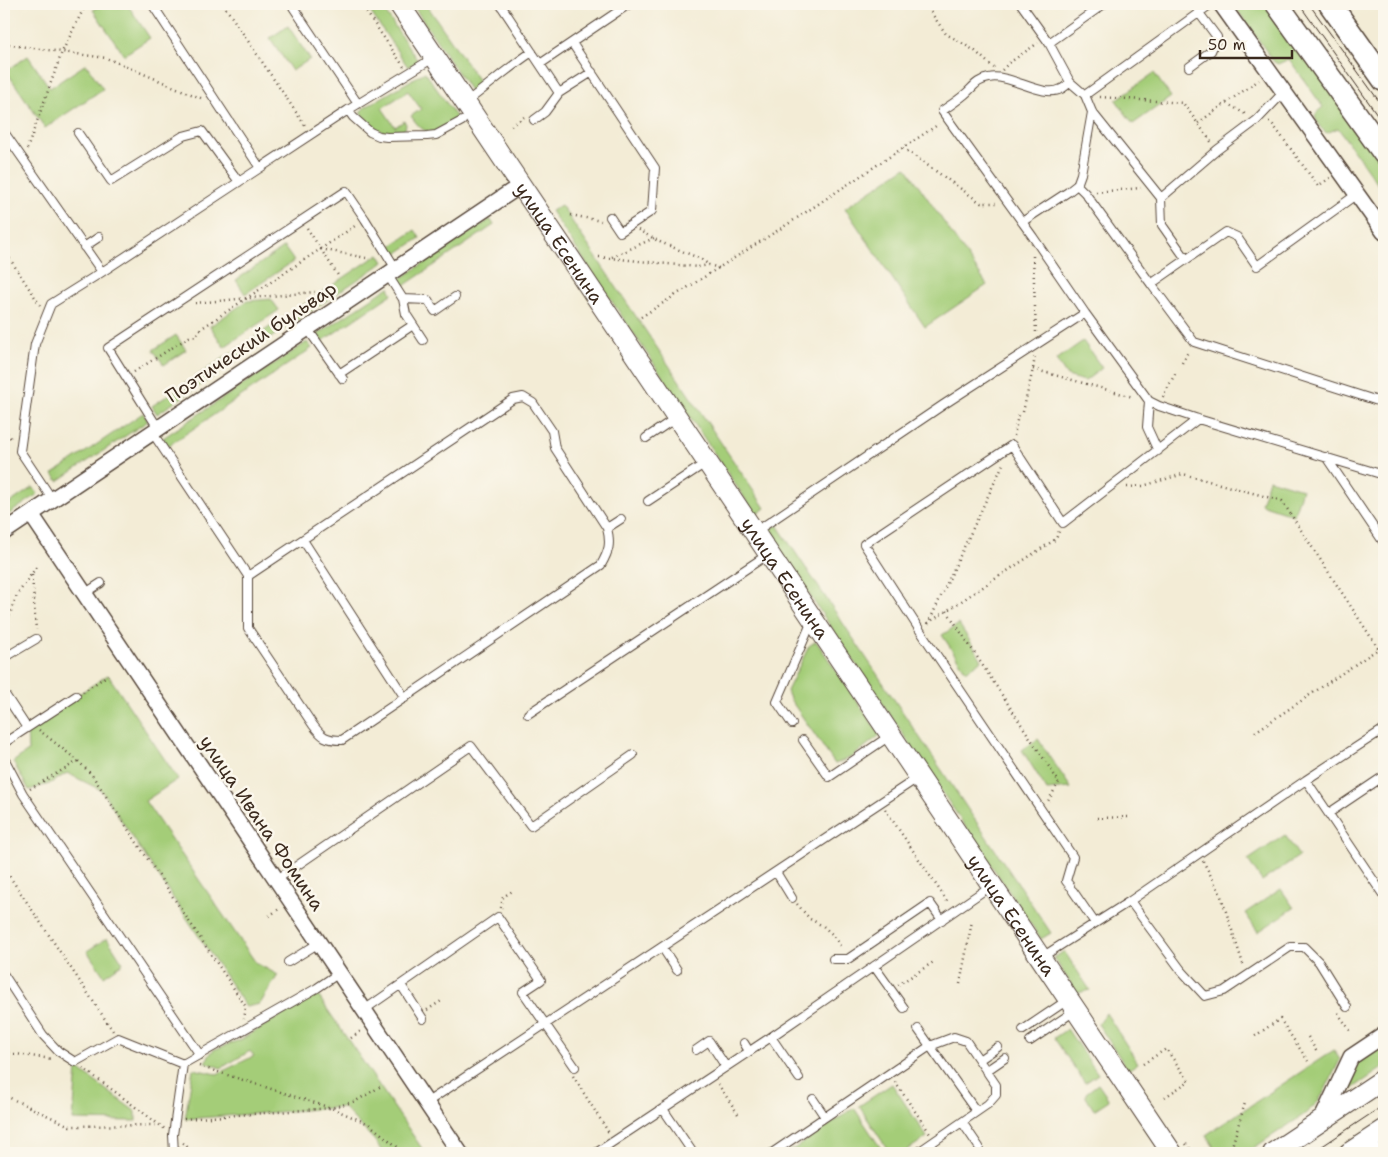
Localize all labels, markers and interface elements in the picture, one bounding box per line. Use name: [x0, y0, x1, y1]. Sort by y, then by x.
scale bar: [1200, 28, 1293, 60]
text: 50 m: [1208, 35, 1246, 55]
street label: улица Есенина: [510, 177, 610, 309]
street label: Поэтический бульвар: [161, 275, 341, 409]
street label: улица Есенина: [735, 512, 835, 644]
street label: улица Ивана Фомина: [194, 730, 330, 916]
street label: улица Есенина: [962, 849, 1062, 981]

